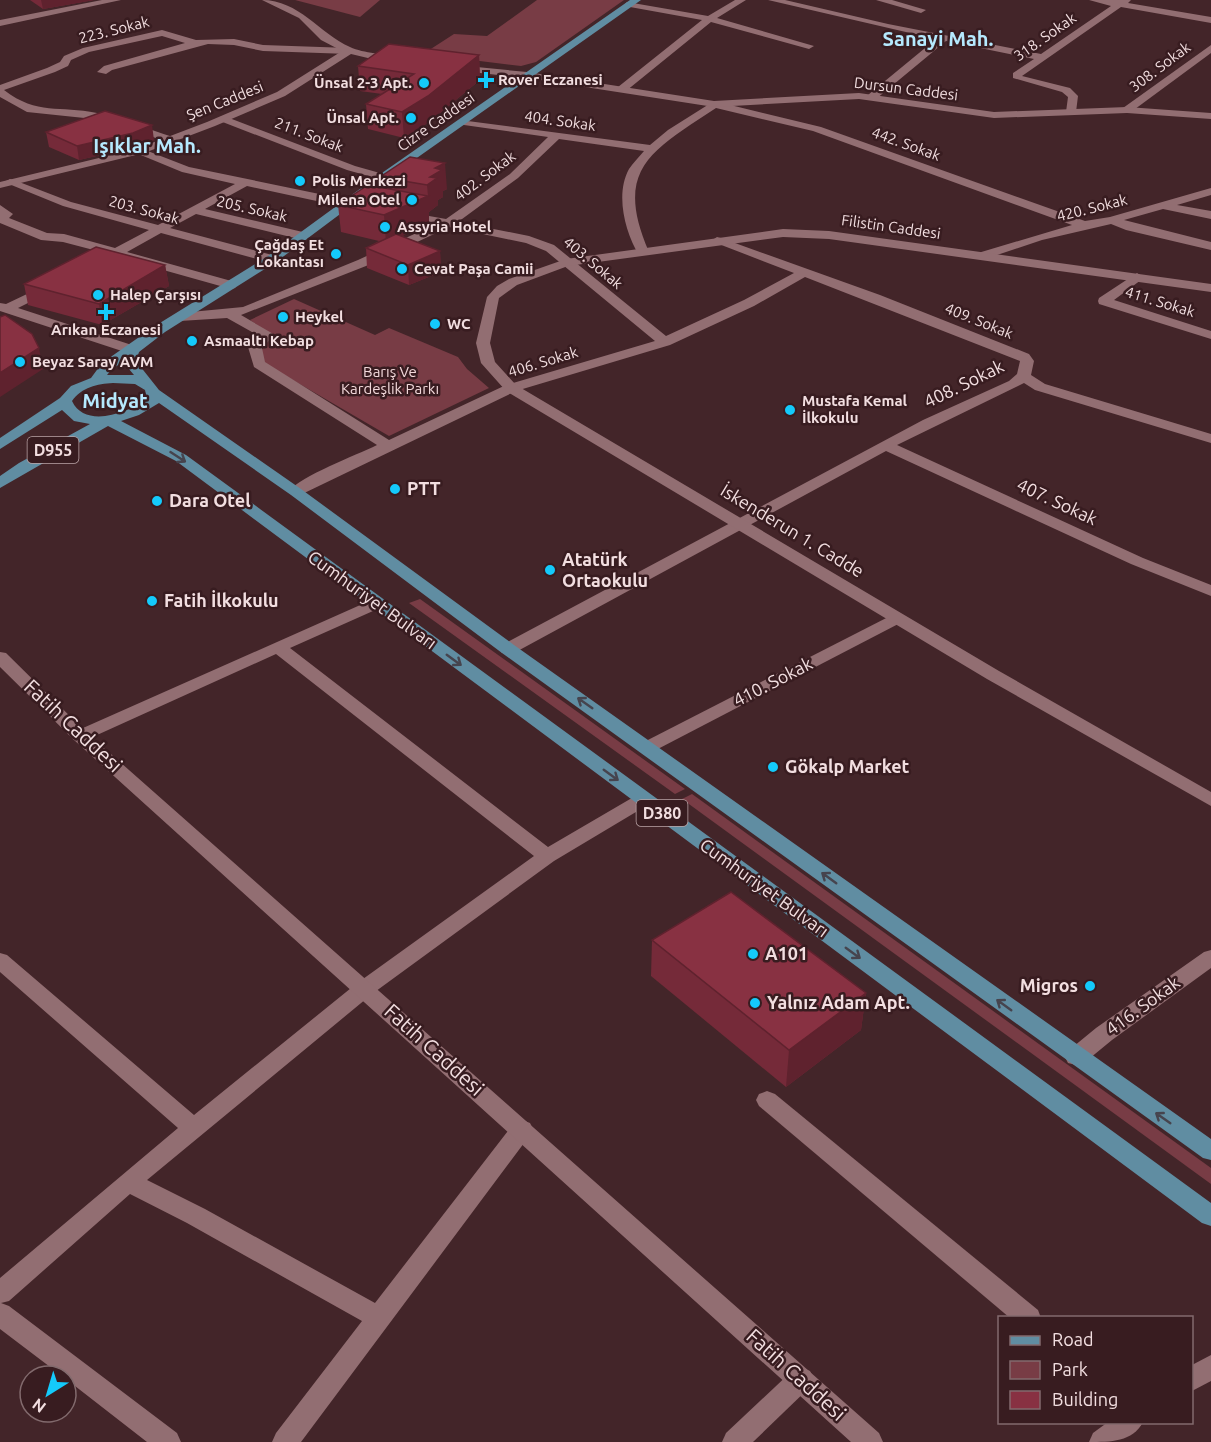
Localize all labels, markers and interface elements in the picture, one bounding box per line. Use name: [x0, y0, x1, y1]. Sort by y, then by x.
street label: 318. Sokak: [1010, 9, 1079, 64]
street label: 223. Sokak: [77, 12, 151, 46]
district label: Sanayi Mah.: [883, 27, 994, 50]
street label: 308. Sokak: [1126, 38, 1194, 95]
place label: Rover Eczanesi: [498, 71, 603, 88]
marker: Rover Eczanesi: [479, 73, 493, 87]
place label: Ünsal 2-3 Apt.: [314, 74, 412, 91]
street label: Dursun Caddesi: [853, 74, 959, 103]
marker: Ünsal 2-3 Apt.: [417, 76, 431, 90]
street label: Şen Caddesi: [184, 77, 266, 124]
street label: Cizre Caddesi: [394, 89, 477, 154]
street label: 404. Sokak: [523, 107, 597, 134]
place label: Ünsal Apt.: [326, 109, 399, 126]
marker: Ünsal Apt.: [404, 111, 418, 125]
street label: 211. Sokak: [273, 114, 346, 156]
street label: 442. Sokak: [869, 123, 943, 164]
district label: Işıklar Mah.: [93, 134, 201, 157]
street label: 402. Sokak: [451, 147, 519, 204]
place label: Polis Merkezi: [312, 172, 406, 189]
marker: Polis Merkezi: [293, 174, 307, 188]
street label: 420. Sokak: [1055, 190, 1129, 224]
place label: Milena Otel: [318, 191, 400, 208]
street label: 203. Sokak: [107, 192, 181, 227]
street label: 205. Sokak: [215, 192, 290, 225]
marker: Milena Otel: [405, 193, 419, 207]
street label: Filistin Caddesi: [840, 211, 942, 242]
place label: Assyria Hotel: [397, 218, 492, 235]
marker: Assyria Hotel: [378, 220, 392, 234]
street label: 403. Sokak: [560, 233, 627, 293]
place label: Çağdaş Et Lokantası: [254, 236, 325, 270]
marker: Çağdaş Et Lokantası: [329, 247, 343, 261]
place label: Cevat Paşa Camii: [414, 260, 533, 278]
marker: Cevat Paşa Camii: [395, 262, 409, 276]
street label: 411. Sokak: [1123, 283, 1197, 320]
place label: Halep Çarşısı: [110, 286, 201, 304]
marker: Halep Çarşısı: [91, 288, 105, 302]
street label: 409. Sokak: [943, 299, 1016, 342]
marker: Arıkan Eczanesi: [99, 305, 113, 319]
place label: Heykel: [295, 308, 344, 325]
marker: Heykel: [276, 310, 290, 324]
place label: WC: [447, 315, 471, 332]
marker: WC: [428, 317, 442, 331]
place label: Arıkan Eczanesi: [51, 321, 161, 338]
place label: Asmaaltı Kebap: [204, 332, 314, 349]
marker: Asmaaltı Kebap: [185, 334, 199, 348]
street label: 406. Sokak: [506, 343, 580, 380]
place label: Beyaz Saray AVM: [32, 353, 153, 370]
marker: Beyaz Saray AVM: [13, 355, 27, 369]
street label: 408. Sokak: [920, 355, 1007, 411]
park label: Barış Ve Kardeşlik Parkı: [341, 363, 439, 397]
district label: Midyat: [82, 389, 148, 412]
place label: Mustafa Kemal İlkokulu: [802, 392, 908, 426]
marker: Mustafa Kemal İlkokulu: [783, 403, 797, 417]
road number: D955: [28, 437, 78, 463]
one-way arrow: [170, 451, 187, 464]
street label: 407. Sokak: [1014, 474, 1101, 528]
place label: PTT: [407, 478, 441, 498]
street label: İskenderun 1. Cadde: [717, 479, 868, 581]
marker: PTT: [388, 482, 402, 496]
place label: Dara Otel: [169, 490, 251, 510]
marker: Dara Otel: [150, 494, 164, 508]
street label: Cumhuriyet Bulvarı: [304, 546, 441, 652]
place label: Atatürk Ortaokulu: [562, 549, 648, 590]
marker: Atatürk Ortaokulu: [543, 563, 557, 577]
place label: Fatih İlkokulu: [164, 590, 279, 610]
marker: Fatih İlkokulu: [145, 594, 159, 608]
street label: 410. Sokak: [730, 653, 816, 710]
one-way arrow: [445, 654, 461, 666]
street label: Fatih Caddesi: [20, 674, 128, 777]
one-way arrow: [578, 697, 594, 709]
place label: Gökalp Market: [785, 756, 910, 776]
marker: Gökalp Market: [766, 760, 780, 774]
one-way arrow: [602, 769, 618, 782]
road number: D380: [636, 800, 688, 826]
street label: Cumhuriyet Bulvarı: [696, 834, 833, 940]
one-way arrow: [822, 872, 838, 884]
place label: A101: [765, 943, 808, 963]
marker: A101: [746, 947, 760, 961]
one-way arrow: [844, 947, 860, 959]
street label: 416. Sokak: [1102, 972, 1183, 1039]
place label: Migros: [1020, 975, 1078, 995]
marker: Migros: [1083, 979, 1097, 993]
place label: Yalnız Adam Apt.: [767, 992, 910, 1012]
marker: Yalnız Adam Apt.: [748, 996, 762, 1010]
street label: Fatih Caddesi: [380, 998, 489, 1100]
one-way arrow: [997, 999, 1013, 1011]
one-way arrow: [1155, 1112, 1172, 1124]
legend: [998, 1316, 1193, 1424]
street label: Fatih Caddesi: [742, 1323, 851, 1425]
text: Road: [1052, 1329, 1094, 1349]
text: Park: [1052, 1359, 1088, 1379]
north arrow: [18, 1364, 78, 1424]
text: Building: [1052, 1389, 1118, 1409]
text: N: [29, 1395, 49, 1417]

